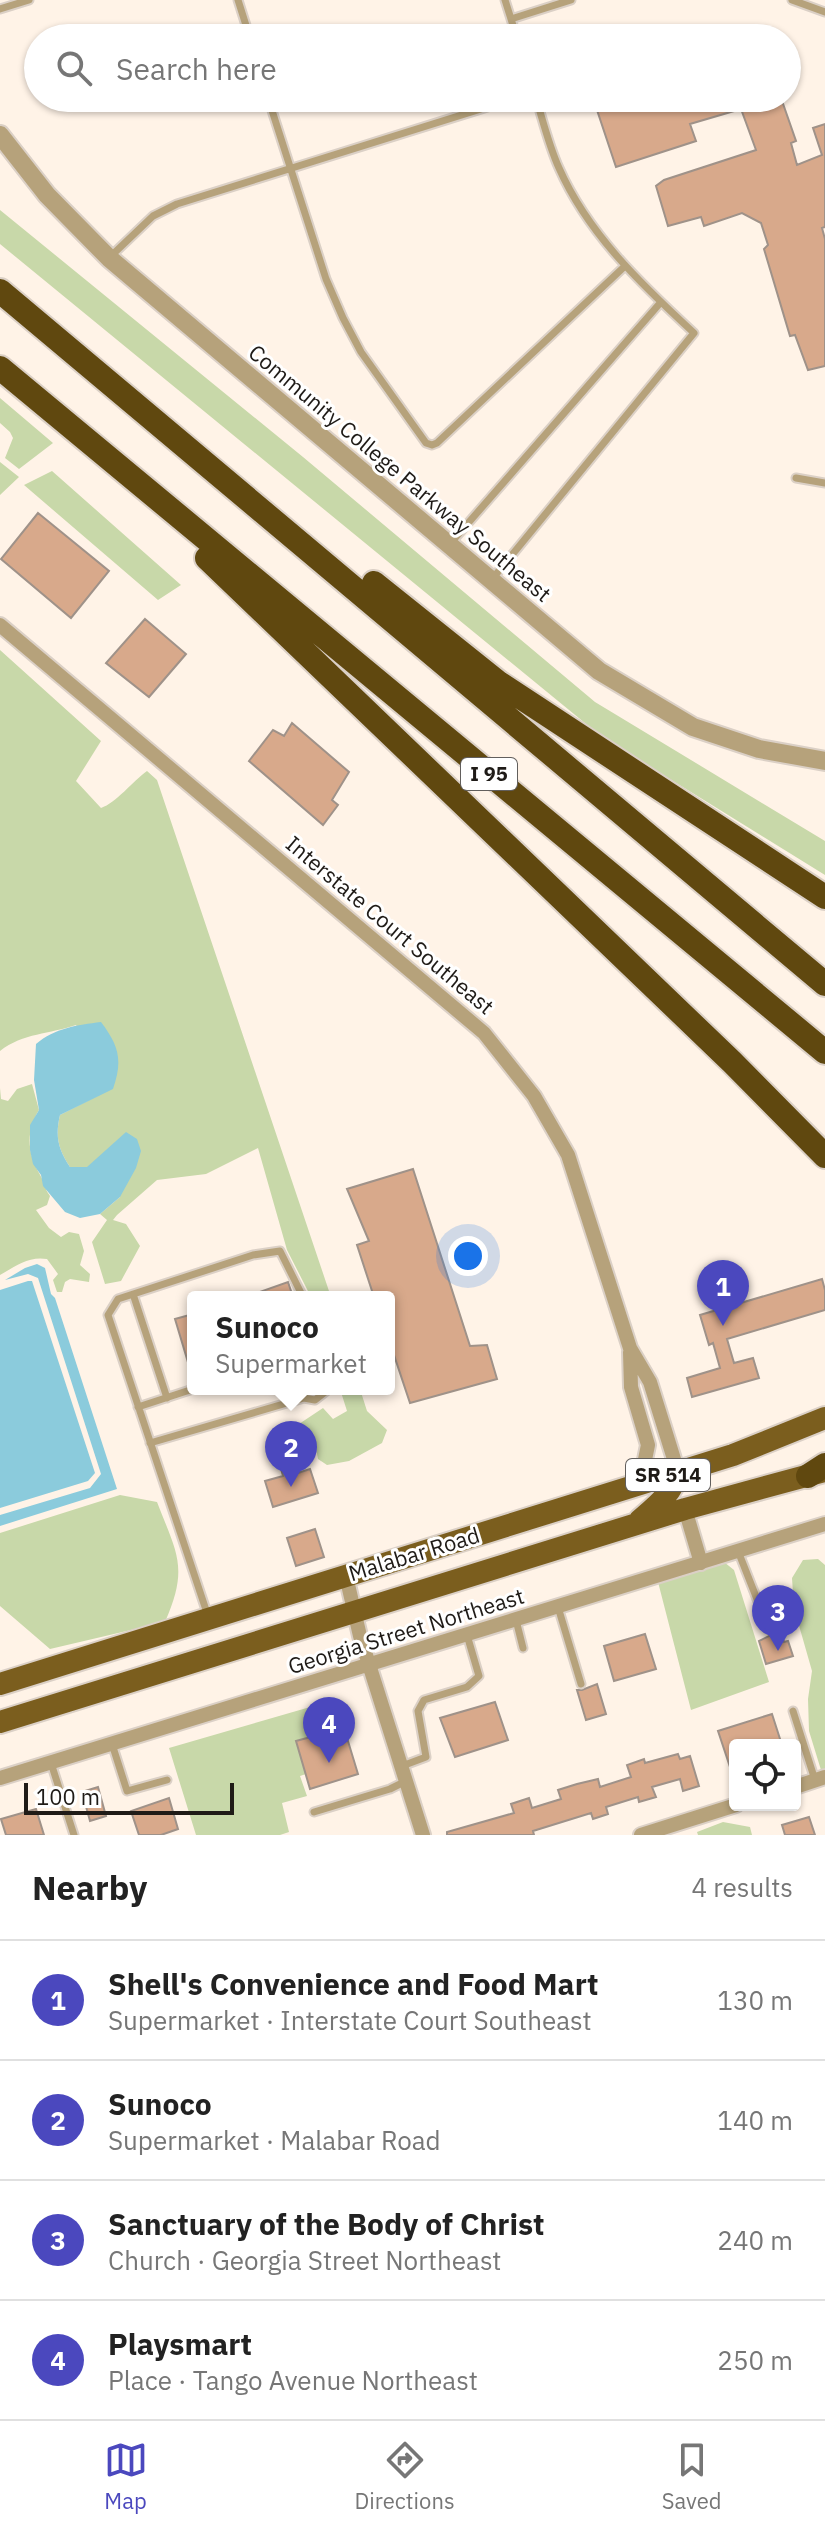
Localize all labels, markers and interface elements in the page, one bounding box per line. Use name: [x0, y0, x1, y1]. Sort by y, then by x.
search box: [24, 24, 801, 112]
icon: search: [52, 46, 96, 90]
text: Search here: [116, 49, 277, 88]
street label: Community College Parkway Southeast: [243, 337, 558, 608]
road number: I 95: [461, 758, 517, 790]
street label: Interstate Court Southeast: [280, 829, 501, 1020]
your location: [448, 1236, 488, 1276]
pin: 1: [697, 1260, 749, 1326]
popup: [187, 1291, 395, 1395]
text: Sunoco: [215, 1307, 319, 1346]
text: Supermarket: [215, 1346, 367, 1380]
pin: 2: [265, 1421, 317, 1487]
road number: SR 514: [626, 1459, 710, 1491]
street label: Malabar Road: [345, 1520, 483, 1587]
street label: Georgia Street Northeast: [284, 1581, 527, 1680]
pin: 3: [752, 1585, 804, 1651]
pin: 4: [303, 1697, 355, 1763]
map controls: [729, 1739, 801, 1811]
button: locate: [729, 1739, 801, 1811]
scale bar: [24, 1779, 234, 1815]
text: 100 m: [36, 1782, 100, 1811]
text: Nearby: [32, 1865, 147, 1909]
text: 4 results: [691, 1870, 793, 1904]
text: Shell's Convenience and Food Mart: [108, 1964, 598, 2003]
text: 1: [50, 1983, 66, 2017]
text: 130 m: [717, 1983, 793, 2017]
text: Supermarket · Interstate Court Southeast: [108, 2003, 592, 2037]
text: Sunoco: [108, 2084, 212, 2123]
text: 2: [50, 2103, 66, 2137]
text: 140 m: [717, 2103, 793, 2137]
text: Supermarket · Malabar Road: [108, 2123, 441, 2157]
text: Sanctuary of the Body of Christ: [108, 2204, 544, 2243]
text: 3: [50, 2223, 66, 2257]
text: 240 m: [717, 2223, 793, 2257]
text: Church · Georgia Street Northeast: [108, 2243, 501, 2277]
text: Playsmart: [108, 2324, 252, 2363]
text: 4: [50, 2343, 66, 2377]
text: 250 m: [717, 2343, 793, 2377]
text: Place · Tango Avenue Northeast: [108, 2363, 478, 2397]
tab: Map: [104, 2438, 148, 2515]
tab: Directions: [355, 2438, 455, 2515]
tab: Saved: [662, 2438, 721, 2515]

